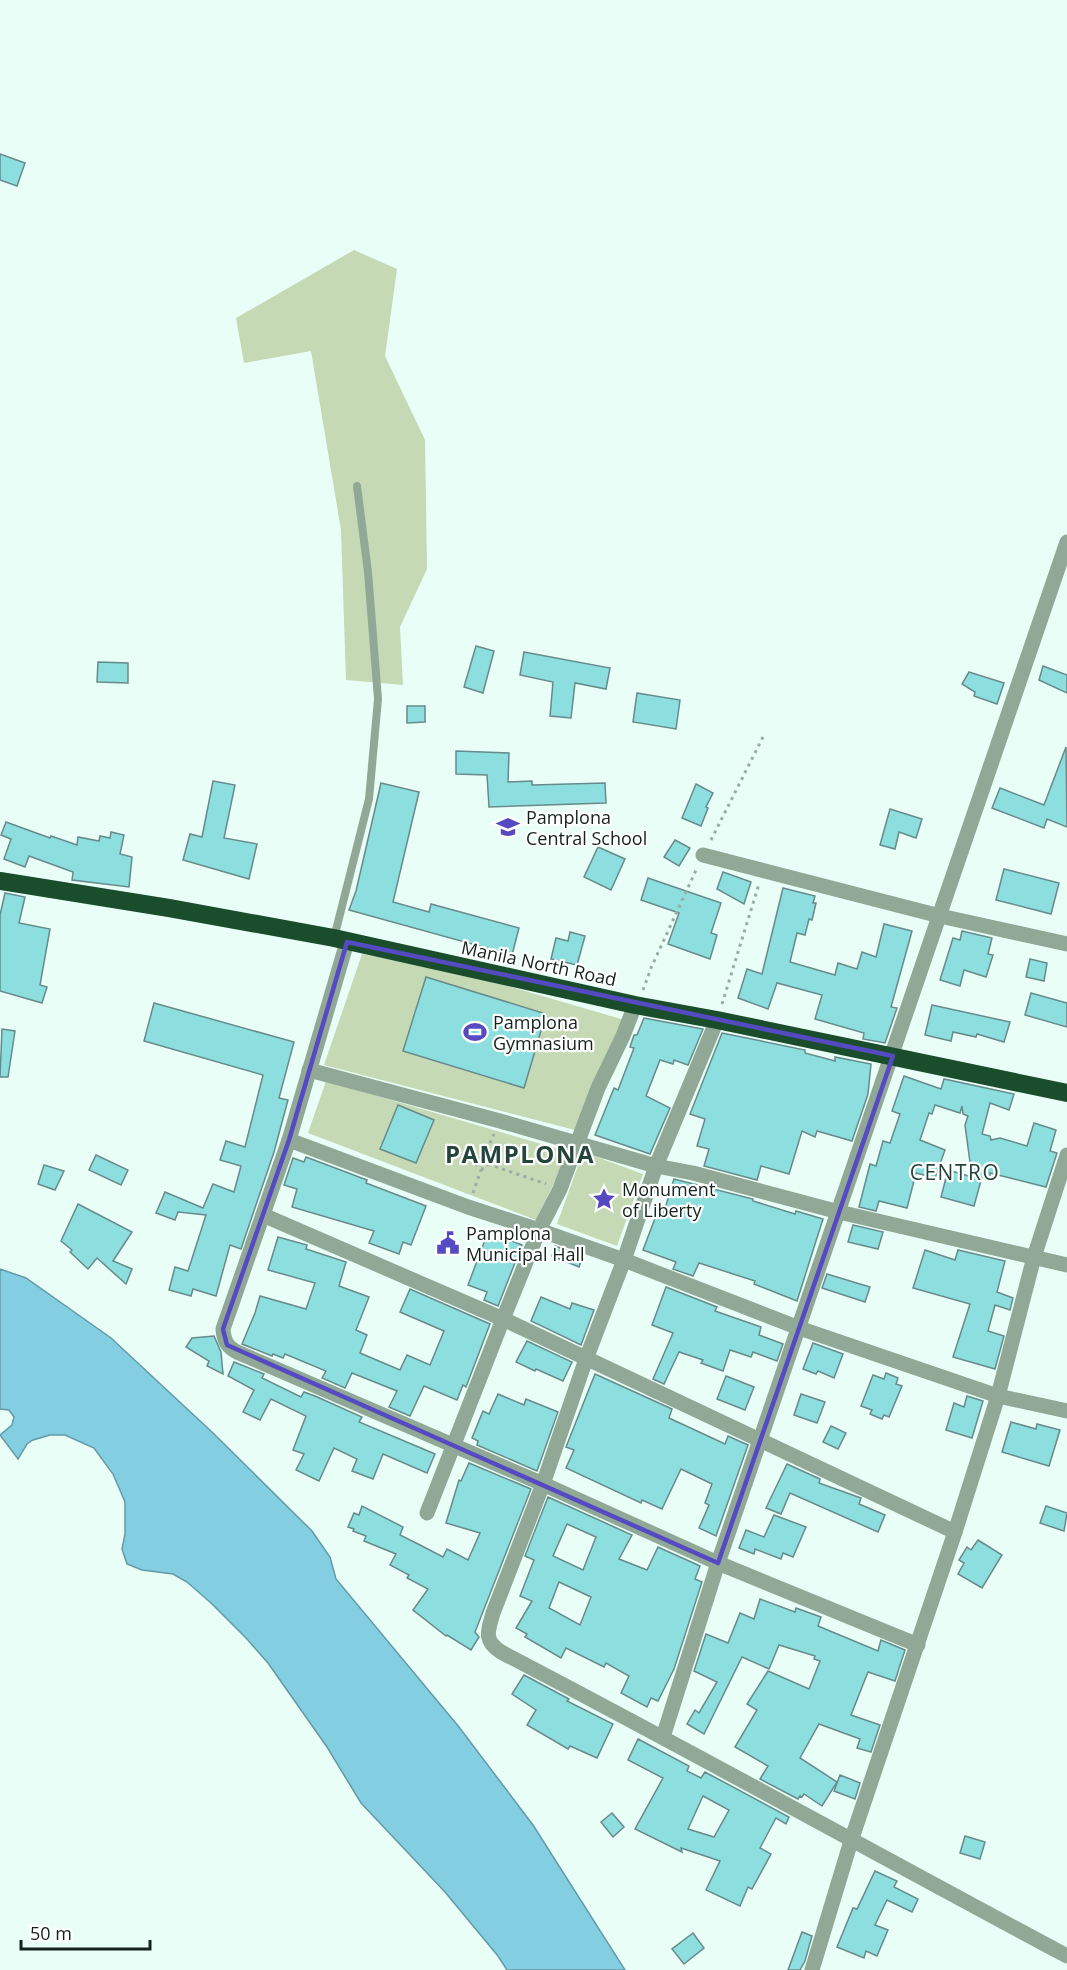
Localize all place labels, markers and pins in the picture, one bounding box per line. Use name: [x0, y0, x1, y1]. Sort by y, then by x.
place label: Pamplona Central School: [526, 805, 647, 850]
school or university icon: Pamplona Central School: [495, 814, 521, 840]
place label: Pamplona Gymnasium: [493, 1010, 594, 1055]
sports icon: Pamplona Gymnasium: [462, 1019, 488, 1045]
place label: Monument of Liberty: [622, 1177, 715, 1222]
place icon: Monument of Liberty: [591, 1186, 617, 1212]
place label: Pamplona Municipal Hall: [466, 1221, 585, 1266]
public building icon: Pamplona Municipal Hall: [435, 1230, 461, 1256]

